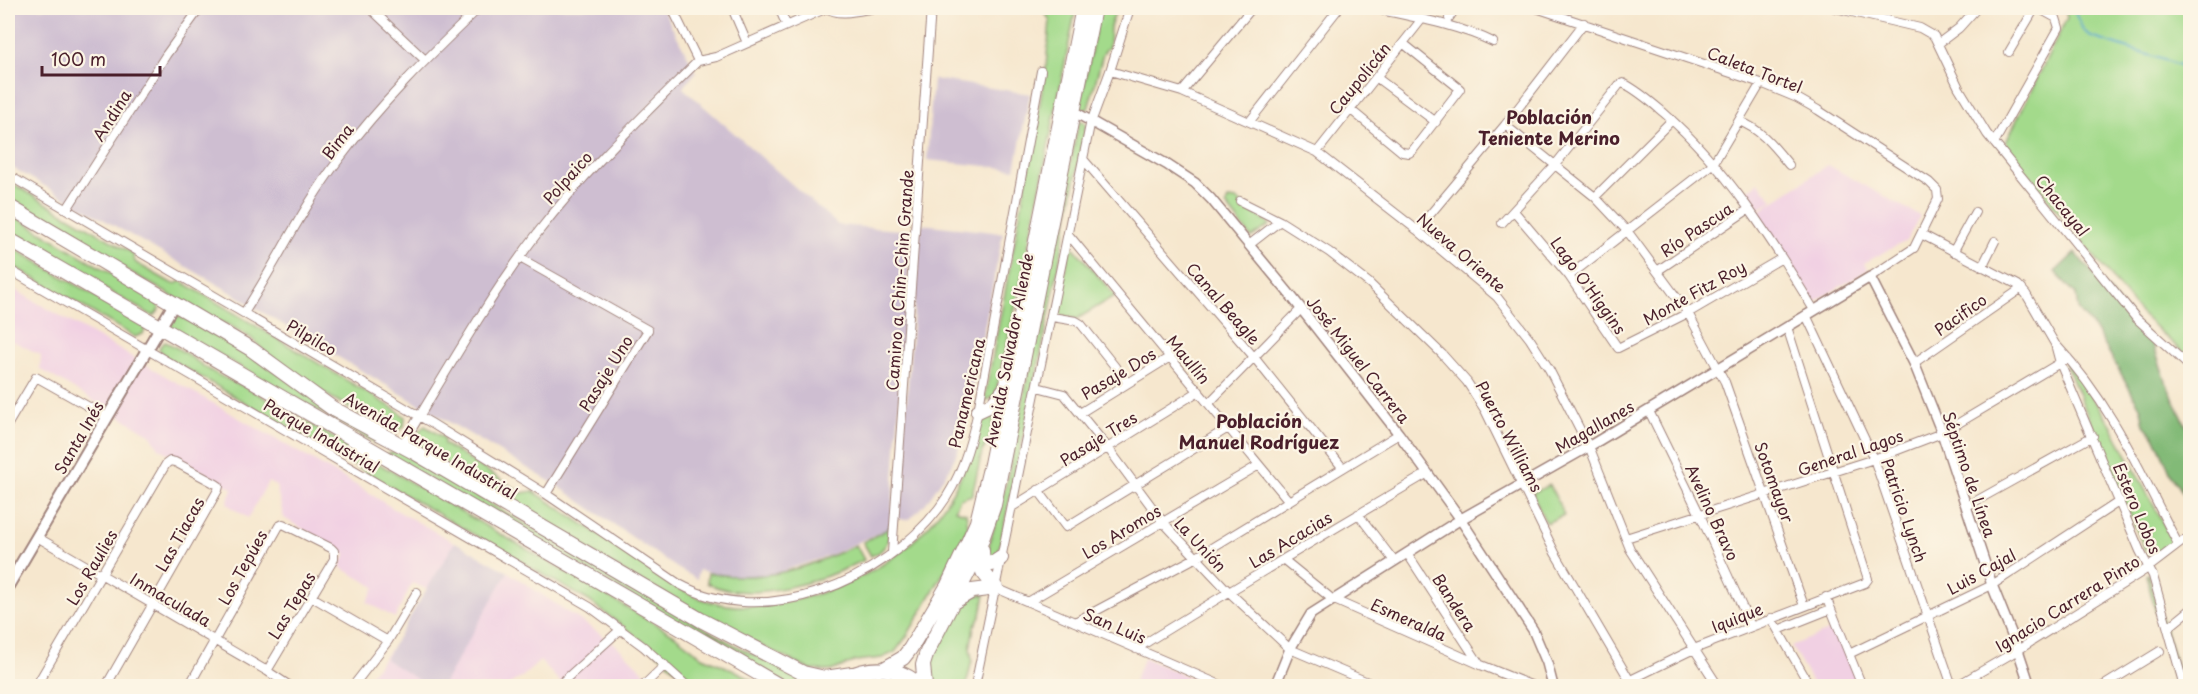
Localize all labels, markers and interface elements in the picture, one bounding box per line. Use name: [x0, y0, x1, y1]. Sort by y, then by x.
street label: Caupolicán: [1322, 37, 1396, 119]
scale bar: [42, 39, 160, 77]
street label: Caleta Tortel: [1704, 40, 1806, 98]
text: 100 m: [51, 45, 106, 72]
street label: Andina: [86, 84, 136, 146]
district label: Población Teniente Merino: [1478, 103, 1620, 151]
street label: Bima: [315, 118, 359, 164]
street label: Polpaico: [537, 145, 597, 209]
street label: Camino a Chin-Chin Grande: [879, 168, 919, 391]
street label: Chacayal: [2031, 169, 2095, 241]
street label: Río Pascua: [1655, 196, 1737, 262]
street label: Nueva Oriente: [1412, 206, 1512, 298]
street label: Lago O'Higgins: [1545, 231, 1633, 339]
street label: Avenida Salvador Allende: [977, 251, 1039, 449]
street label: Monte Fitz Roy: [1638, 254, 1750, 330]
street label: Canal Beagle: [1181, 256, 1267, 350]
street label: Pacifico: [1929, 287, 1991, 341]
street label: José Miguel Carrera: [1302, 290, 1417, 428]
street label: Pilpilco: [282, 313, 342, 361]
street label: Maullín: [1161, 329, 1217, 389]
street label: Pasaje Uno: [572, 330, 638, 416]
street label: Panamericana: [942, 335, 990, 451]
street label: Pasaje Dos: [1076, 341, 1160, 405]
street label: Puerto Williams: [1471, 376, 1549, 496]
street label: Avenida Parque Industrial: [340, 385, 522, 505]
street label: Parque Industrial: [260, 392, 384, 478]
street label: Magallanes: [1550, 394, 1638, 458]
street label: Santa Inés: [47, 396, 109, 478]
street label: Pasaje Tres: [1055, 405, 1141, 471]
district label: Población Manuel Rodríguez: [1179, 407, 1339, 455]
street label: Séptimo de Línea: [1937, 408, 2003, 540]
street label: General Lagos: [1794, 423, 1906, 481]
street label: Sotomayor: [1749, 438, 1801, 526]
street label: Patricio Lynch: [1876, 455, 1934, 565]
street label: Estero Lobos: [2108, 459, 2168, 557]
street label: Avelino Bravo: [1680, 460, 1746, 564]
street label: Las Tiacas: [149, 492, 209, 576]
street label: Los Aromos: [1077, 498, 1165, 564]
street label: Las Acacias: [1244, 505, 1336, 573]
street label: La Unión: [1169, 511, 1233, 577]
street label: Los Raulies: [60, 525, 122, 609]
street label: Los Tepúes: [212, 525, 272, 609]
street label: Luis Cajal: [1942, 542, 2020, 600]
street label: Ignacio Carrera Pinto: [1990, 549, 2144, 657]
street label: Inmaculada: [126, 566, 216, 632]
street label: Las Tepas: [261, 567, 321, 643]
street label: Bandera: [1427, 568, 1483, 636]
street label: Esmeralda: [1367, 592, 1451, 646]
street label: Iquique: [1708, 596, 1767, 638]
street label: San Luis: [1080, 601, 1150, 649]

